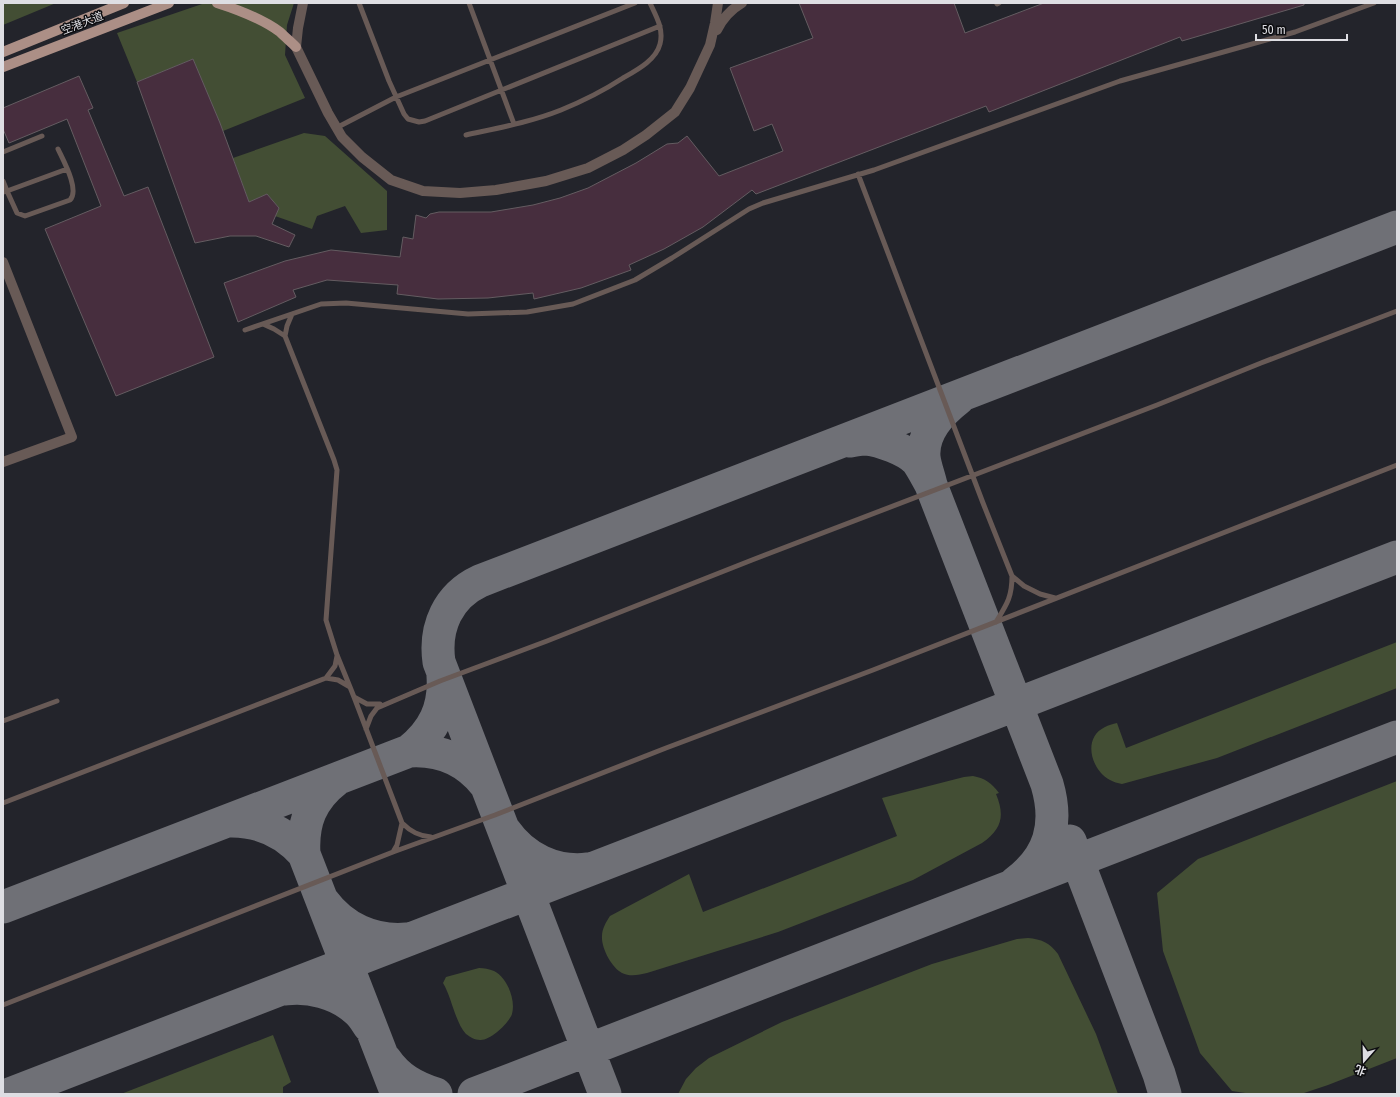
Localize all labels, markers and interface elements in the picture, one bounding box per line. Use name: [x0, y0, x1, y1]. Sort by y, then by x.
street label: 空港大道: [59, 10, 105, 37]
scale bar: [1256, 16, 1347, 42]
text: 50 m: [1262, 23, 1286, 37]
north arrow: [1344, 1041, 1384, 1081]
text: 北: [1353, 1062, 1368, 1078]

